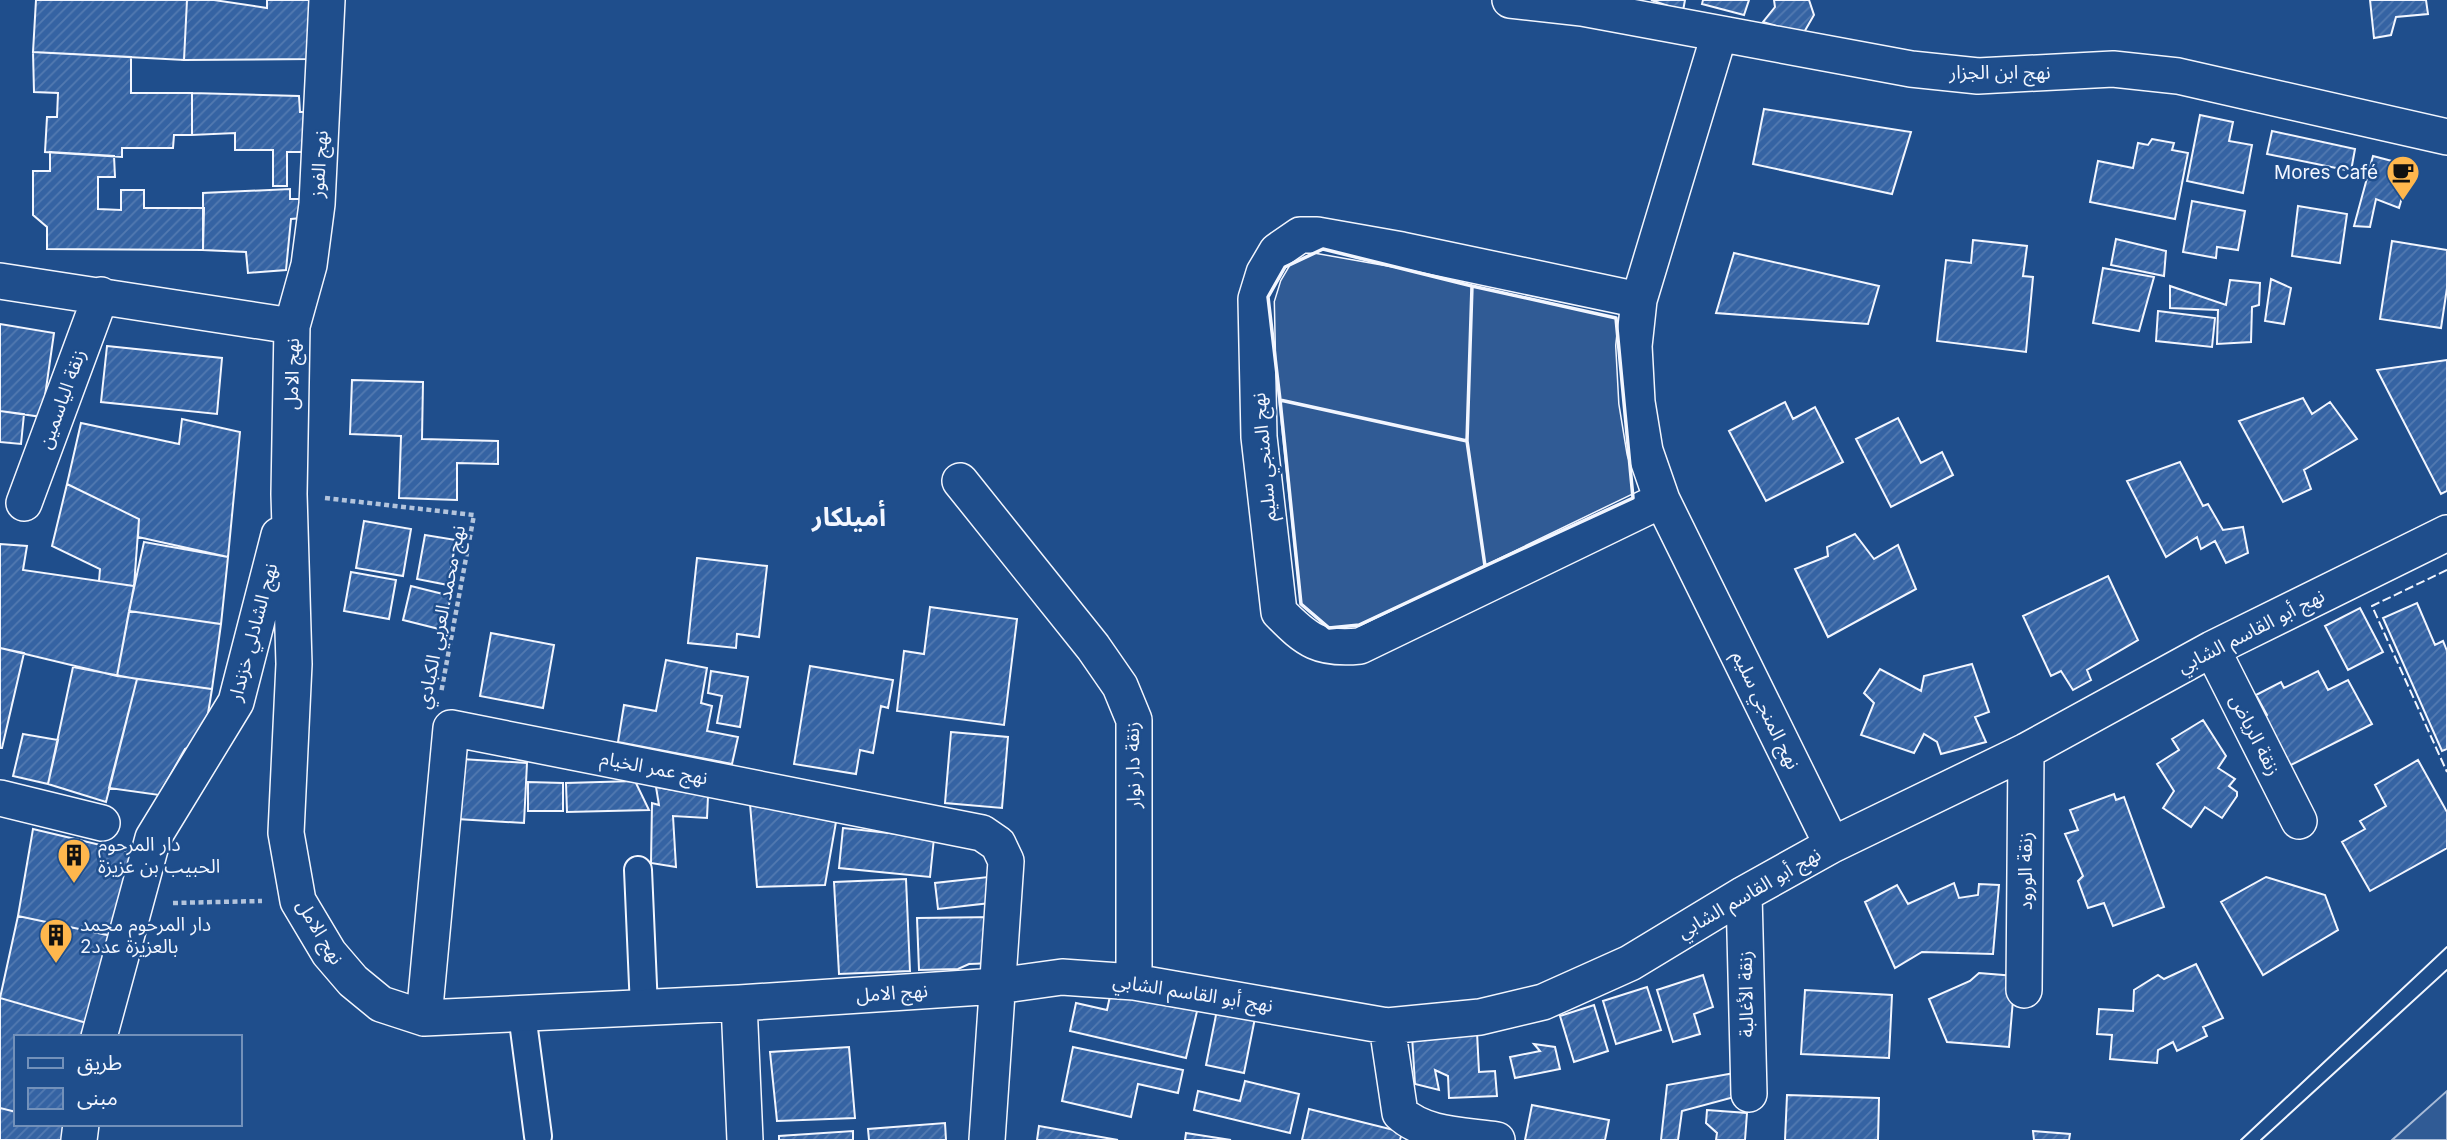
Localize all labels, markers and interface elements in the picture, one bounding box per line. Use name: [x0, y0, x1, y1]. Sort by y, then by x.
street label: نهج ابن الجزار: [1948, 61, 2051, 87]
street label: نهج الفوز: [305, 130, 336, 200]
cafe icon: Mores Café: [2384, 153, 2422, 202]
place label: Mores Café: [2274, 161, 2378, 184]
street label: نهج الامل: [280, 338, 307, 410]
street label: زنقة الياسمين: [33, 346, 91, 452]
street label: نهج المنجي سليم: [1247, 391, 1284, 522]
district label: أميلكار: [811, 500, 886, 532]
street label: نهج محمد العربي الكبادي: [412, 523, 473, 711]
street label: نهج الشادلي خزندار: [223, 561, 286, 705]
street label: نهج أبو القاسم الشابي: [2174, 584, 2330, 681]
street label: نهج المنجي سليم: [1724, 647, 1805, 775]
street label: زنقة الرياض: [2225, 691, 2285, 779]
street label: زنقة دار نوار: [1121, 721, 1145, 810]
street label: نهج عمر الخيام: [598, 746, 710, 793]
street label: زنقة الورود: [2014, 832, 2037, 910]
place label: دار المرحوم الحبيب بن عزيزة: [98, 833, 220, 878]
building icon: دار المرحوم الحبيب بن عزيزة: [55, 836, 93, 885]
street label: نهج أبو القاسم الشابي: [1673, 843, 1827, 946]
street label: نهج الامل: [289, 895, 348, 970]
place label: دار المرحوم محمد بالعزيزة عدد2: [80, 913, 211, 958]
building icon: دار المرحوم محمد بالعزيزة عدد2: [37, 916, 75, 965]
street label: زنقة الأغالبة: [1734, 950, 1758, 1038]
street label: نهج أبو القاسم الشابي: [1111, 969, 1275, 1020]
street label: نهج الامل: [855, 979, 929, 1010]
legend: [14, 1035, 242, 1126]
text: طريق: [77, 1050, 122, 1076]
text: مبنى: [77, 1085, 118, 1110]

